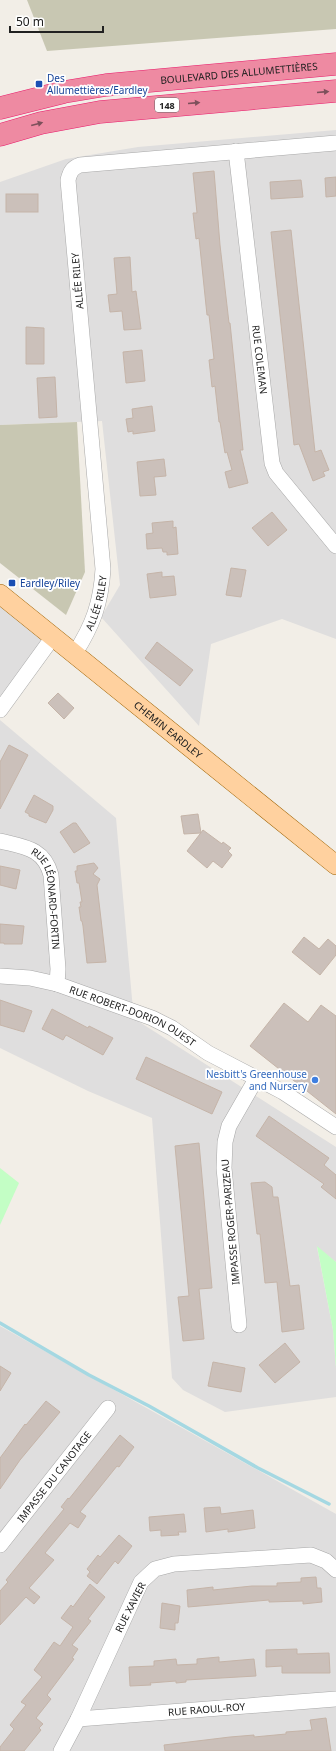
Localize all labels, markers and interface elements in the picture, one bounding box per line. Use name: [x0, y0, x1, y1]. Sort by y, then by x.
scale bar: [10, 8, 103, 34]
text: 50 m: [16, 13, 44, 30]
street label: BOULEVARD DES ALLUMETTIÈRES: [160, 59, 319, 87]
place label: Des Allumettières/Eardley: [47, 71, 149, 97]
marker: Des Allumettières/Eardley: [34, 79, 44, 89]
one-way arrow: [317, 88, 329, 95]
road number: 148: [155, 98, 179, 112]
one-way arrow: [188, 99, 200, 106]
one-way arrow: [32, 121, 44, 127]
street label: ALLÉE RILEY: [68, 252, 86, 310]
street label: RUE COLEMAN: [249, 324, 271, 395]
street label: ALLÉE RILEY: [82, 574, 110, 633]
place label: Eardley/Riley: [20, 576, 81, 590]
marker: Eardley/Riley: [7, 578, 17, 588]
street label: CHEMIN EARDLEY: [131, 698, 205, 762]
street label: RUE LÉONARD-FORTIN: [29, 844, 64, 950]
street label: RUE ROBERT-DORION OUEST: [68, 982, 199, 1050]
place label: Nesbitt's Greenhouse and Nursery: [206, 1067, 308, 1093]
marker: Nesbitt's Greenhouse and Nursery: [310, 1075, 320, 1085]
street label: IMPASSE ROGER-PARIZEAU: [218, 1158, 242, 1286]
street label: IMPASSE DU CANOTAGE: [14, 1428, 94, 1525]
street label: RUE XAVIER: [111, 1579, 149, 1635]
street label: RUE RAOUL-ROY: [167, 1699, 246, 1719]

